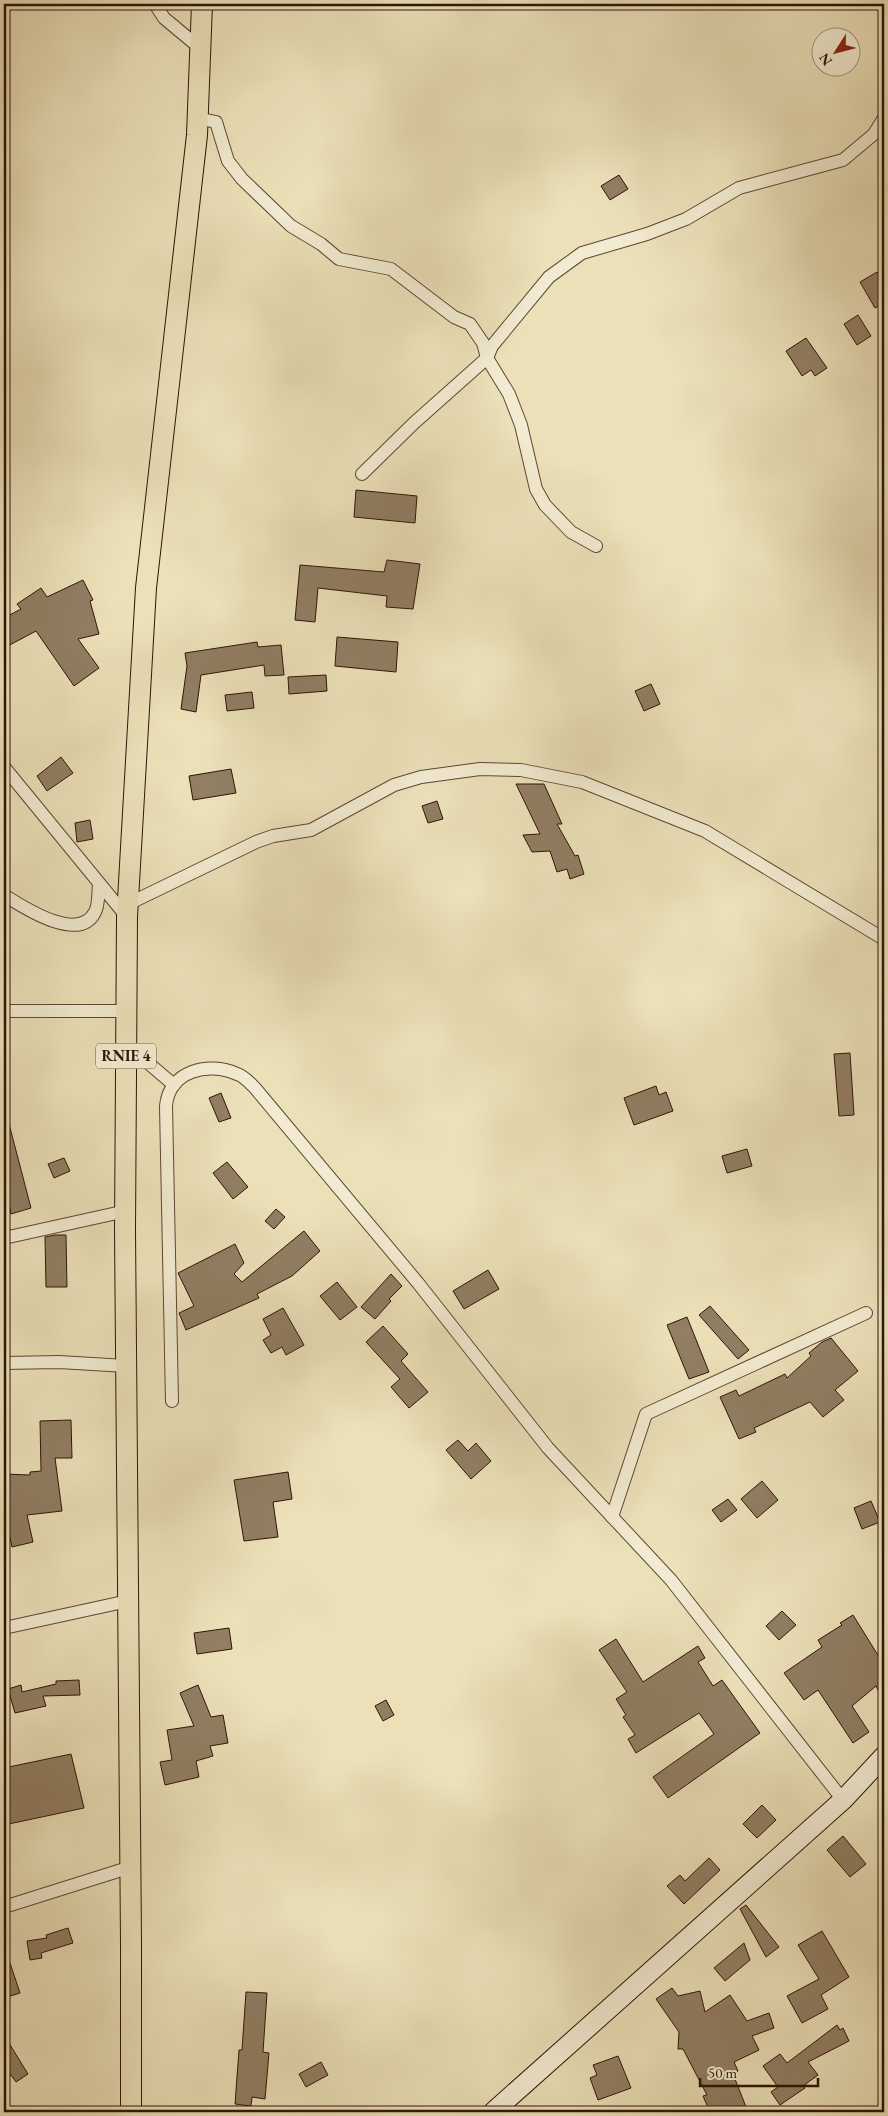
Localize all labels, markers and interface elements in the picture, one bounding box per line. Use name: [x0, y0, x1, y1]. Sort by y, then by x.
north arrow: [810, 28, 860, 78]
text: N: [814, 49, 836, 70]
road number: RNIE 4: [96, 1044, 156, 1068]
scale bar: [700, 2056, 818, 2088]
text: 50 m: [708, 2063, 737, 2082]

